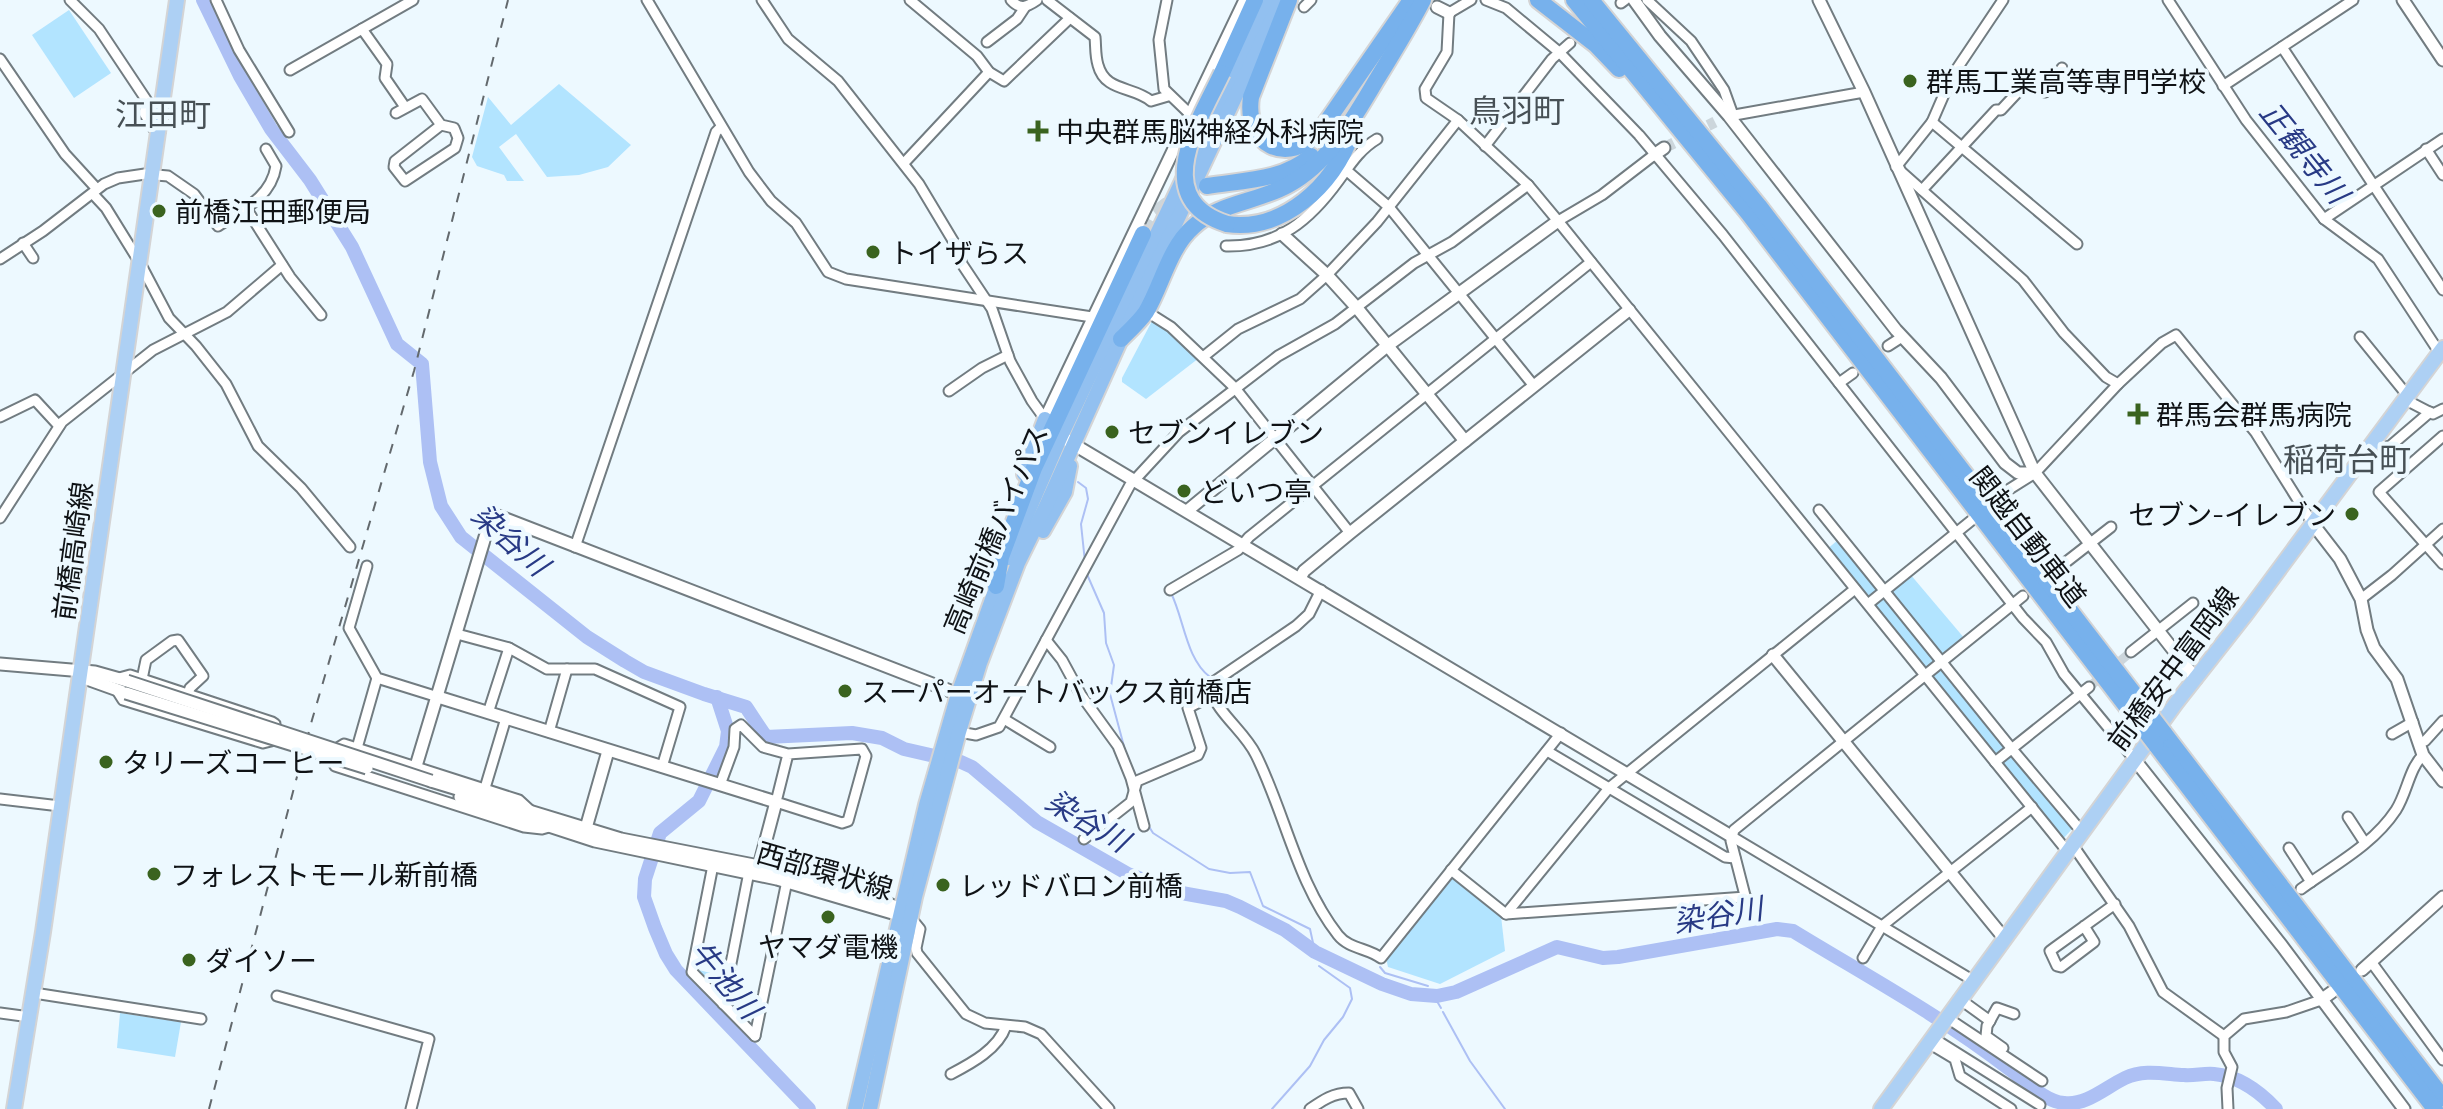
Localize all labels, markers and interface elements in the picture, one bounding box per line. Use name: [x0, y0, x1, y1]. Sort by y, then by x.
place label: 群馬工業高等専門学校: [1926, 62, 2206, 100]
marker: 群馬工業高等専門学校: [1901, 72, 1919, 90]
district label: 鳥羽町: [1469, 88, 1565, 132]
district label: 江田町: [115, 92, 211, 136]
water label: 正観寺川: [2251, 92, 2361, 214]
place label: 中央群馬脳神経外科病院: [1056, 112, 1364, 150]
marker: 中央群馬脳神経外科病院: [1027, 120, 1049, 142]
place label: 前橋江田郵便局: [175, 192, 371, 230]
marker: 前橋江田郵便局: [150, 202, 168, 220]
place label: トイザらス: [889, 233, 1029, 271]
marker: トイザらス: [864, 243, 882, 261]
place label: 群馬会群馬病院: [2156, 395, 2352, 433]
marker: 群馬会群馬病院: [2127, 403, 2149, 425]
place label: セブンイレブン: [1128, 413, 1324, 451]
street label: 高崎前橋バイパス: [934, 419, 1056, 639]
marker: セブンイレブン: [1103, 423, 1121, 441]
district label: 稲荷台町: [2283, 437, 2411, 481]
street label: 関越自動車道: [1962, 458, 2096, 614]
place label: どいつ亭: [1200, 472, 1312, 510]
street label: 前橋高崎線: [43, 479, 101, 623]
marker: どいつ亭: [1175, 482, 1193, 500]
water label: 染谷川: [464, 494, 560, 586]
place label: セブン-イレブン: [2128, 495, 2336, 533]
marker: セブン-イレブン: [2343, 505, 2361, 523]
street label: 前橋安中富岡線: [2098, 578, 2246, 758]
place label: スーパーオートバックス前橋店: [861, 672, 1252, 710]
marker: スーパーオートバックス前橋店: [836, 682, 854, 700]
place label: タリーズコーヒー: [122, 743, 345, 781]
marker: タリーズコーヒー: [97, 753, 115, 771]
water label: 染谷川: [1039, 779, 1140, 862]
street label: 西部環状線: [752, 832, 898, 908]
place label: フォレストモール新前橋: [170, 855, 478, 893]
marker: フォレストモール新前橋: [145, 865, 163, 883]
place label: レッドバロン前橋: [959, 866, 1183, 904]
marker: レッドバロン前橋: [934, 876, 952, 894]
water label: 染谷川: [1670, 886, 1769, 941]
marker: ヤマダ電機: [819, 908, 837, 926]
place label: ヤマダ電機: [758, 927, 898, 965]
water label: 牛池川: [681, 931, 773, 1029]
place label: ダイソー: [205, 941, 317, 979]
marker: ダイソー: [180, 951, 198, 969]

